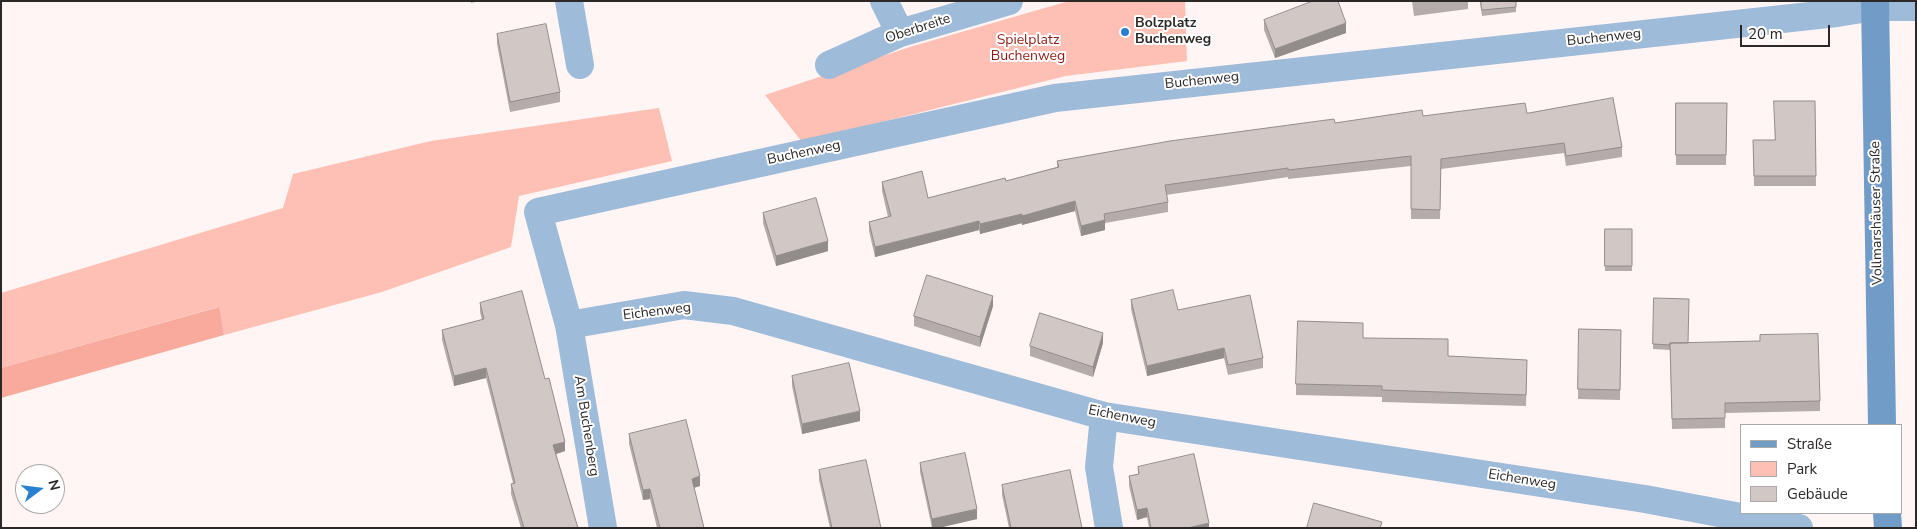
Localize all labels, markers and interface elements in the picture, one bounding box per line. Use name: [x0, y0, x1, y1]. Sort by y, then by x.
street label: Oberbreite: [883, 11, 953, 47]
scale bar: [1742, 15, 1832, 47]
place label: Bolzplatz Buchenweg: [1135, 16, 1211, 48]
text: 20 m: [1748, 24, 1783, 44]
marker: Bolzplatz Buchenweg: [1119, 26, 1131, 38]
street label: Buchenweg: [1566, 26, 1642, 50]
park label: Spielplatz Buchenweg: [991, 33, 1065, 65]
street label: Buchenweg: [1164, 69, 1240, 93]
street label: Buchenweg: [766, 137, 842, 169]
street label: Vollmarshäuser Straße: [1867, 141, 1887, 285]
street label: Eichenweg: [622, 299, 692, 325]
street label: Am Buchenberg: [570, 374, 602, 478]
street label: Eichenweg: [1087, 402, 1157, 432]
legend: [1740, 424, 1902, 514]
text: Straße: [1787, 434, 1832, 454]
text: Park: [1787, 459, 1817, 479]
north arrow: [15, 464, 65, 514]
street label: Eichenweg: [1487, 466, 1557, 494]
text: N: [43, 478, 65, 493]
text: Gebäude: [1787, 484, 1848, 504]

